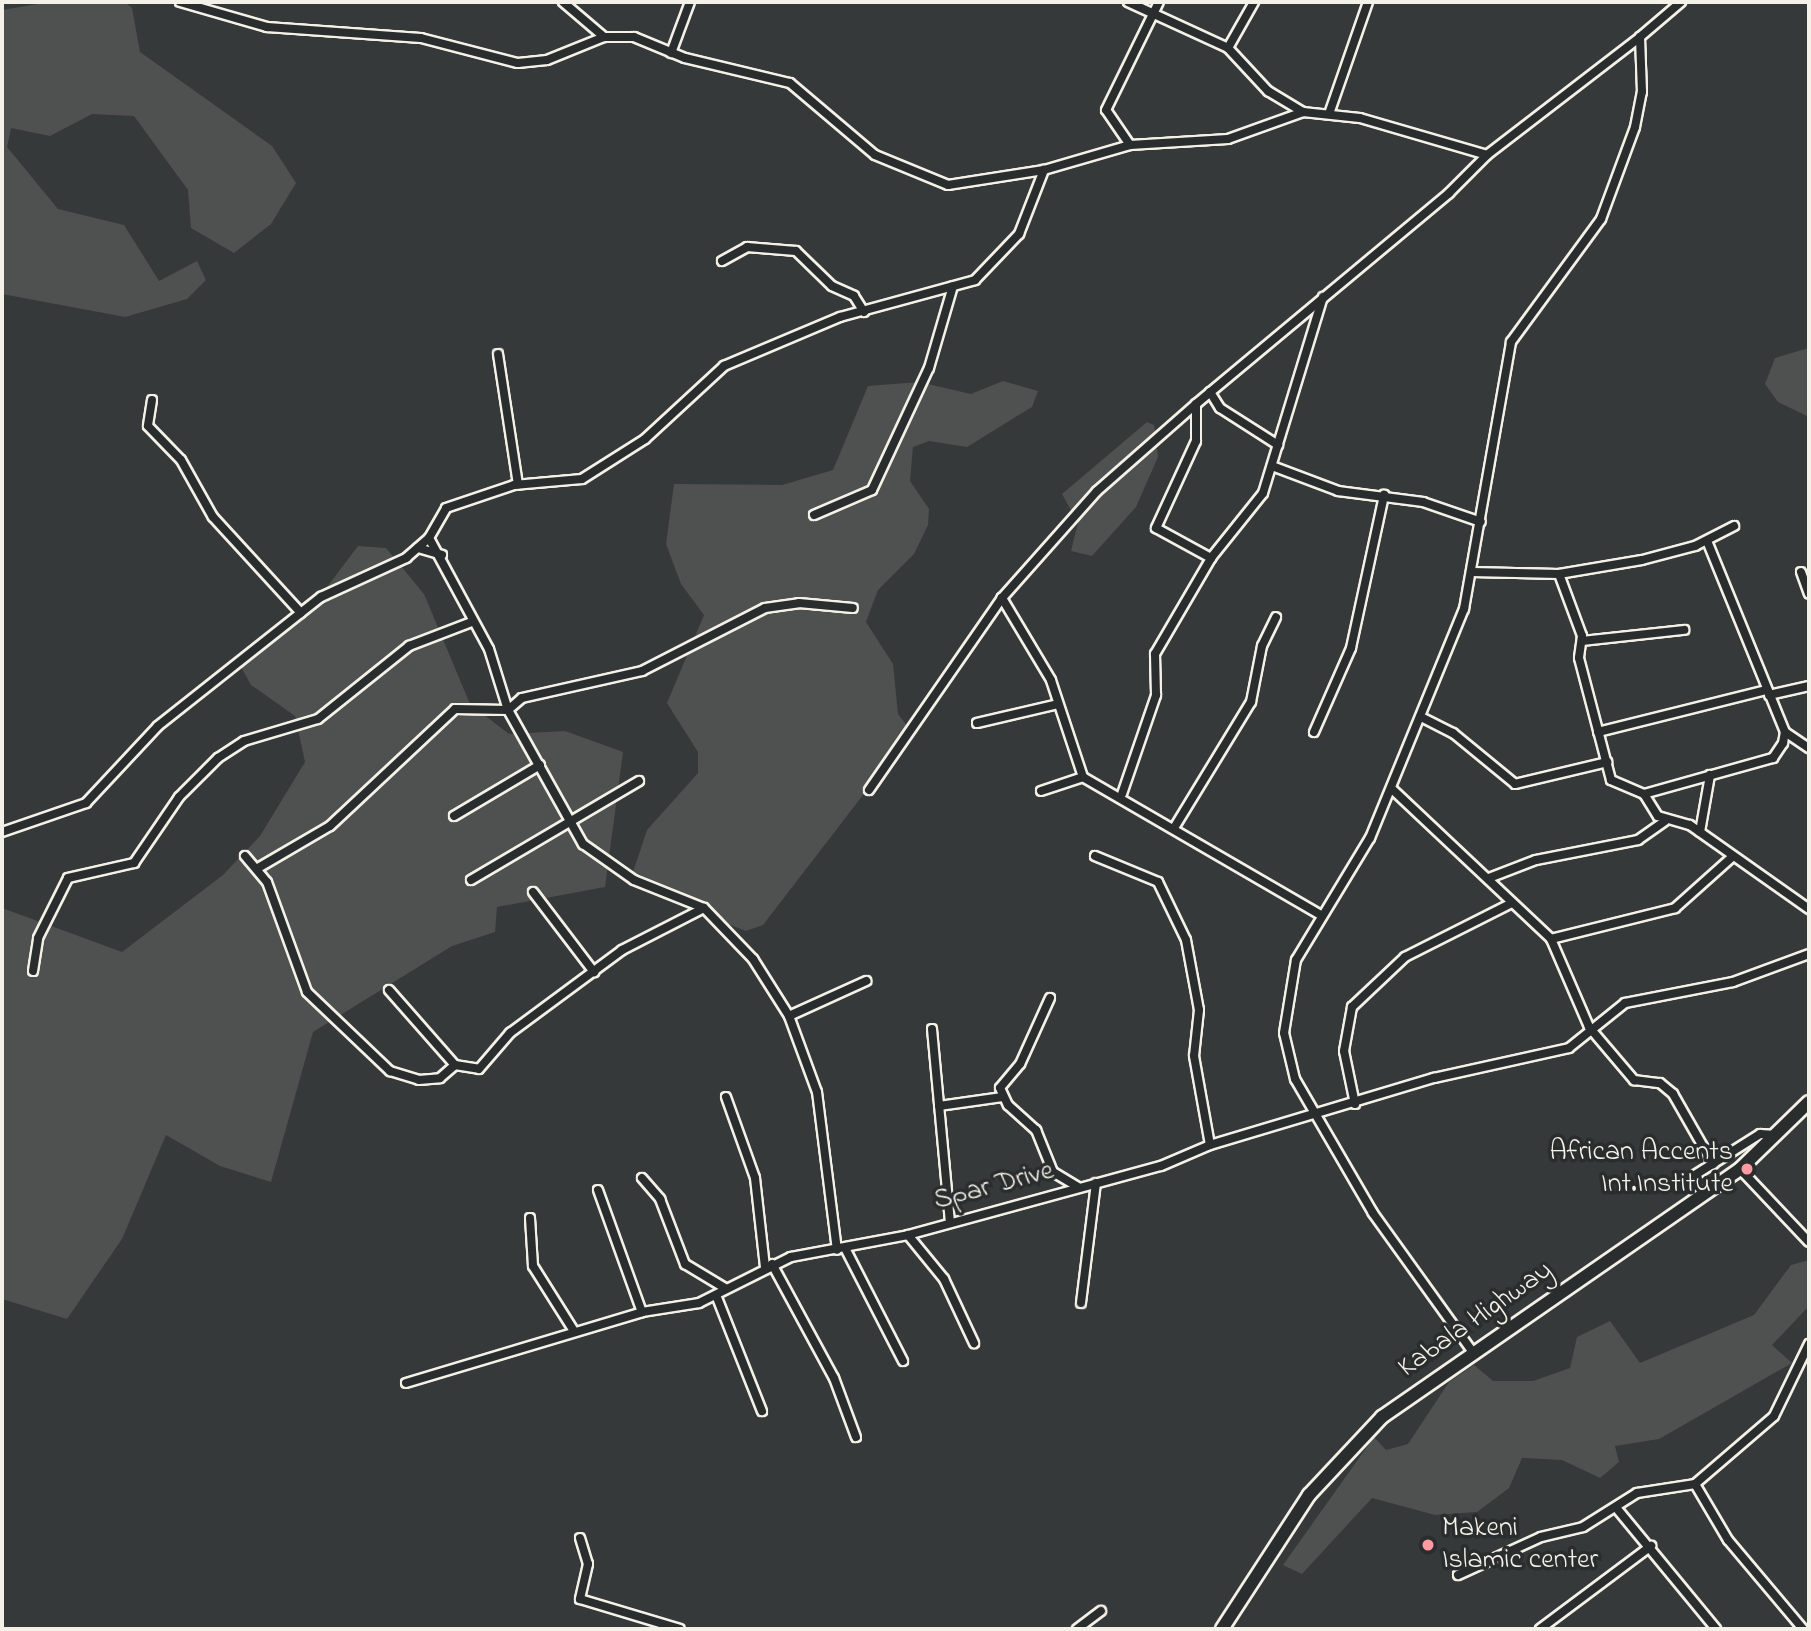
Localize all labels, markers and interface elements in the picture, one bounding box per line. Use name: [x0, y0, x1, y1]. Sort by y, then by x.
place label: African Accents Int.Institute: [1549, 1136, 1733, 1202]
street label: Spar Drive: [931, 1155, 1057, 1219]
marker: African Accents Int.Institute: [1739, 1161, 1755, 1177]
street label: Kabala Highway: [1392, 1254, 1560, 1386]
place label: Makeni Islamic center: [1442, 1512, 1598, 1578]
marker: Makeni Islamic center: [1420, 1537, 1436, 1553]

